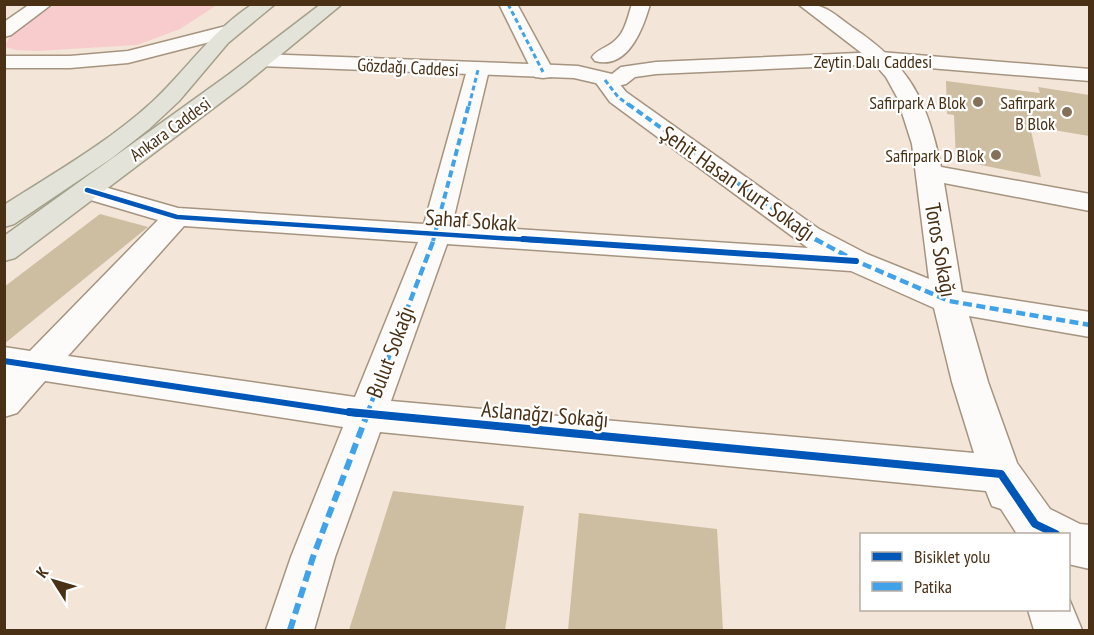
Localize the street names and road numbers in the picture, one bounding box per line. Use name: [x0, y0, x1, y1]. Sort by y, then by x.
street label: Zeytin Dalı Caddesi: [814, 50, 932, 73]
street label: Gözdağı Caddesi: [357, 53, 459, 81]
street label: Ankara Caddesi: [125, 92, 215, 166]
street label: Şehit Hasan Kurt Sokağı: [655, 119, 821, 247]
street label: Toros Sokağı: [919, 201, 963, 299]
street label: Sahaf Sokak: [424, 203, 518, 237]
street label: Bulut Sokağı: [360, 302, 420, 402]
street label: Aslanağzı Sokağı: [480, 394, 610, 434]

